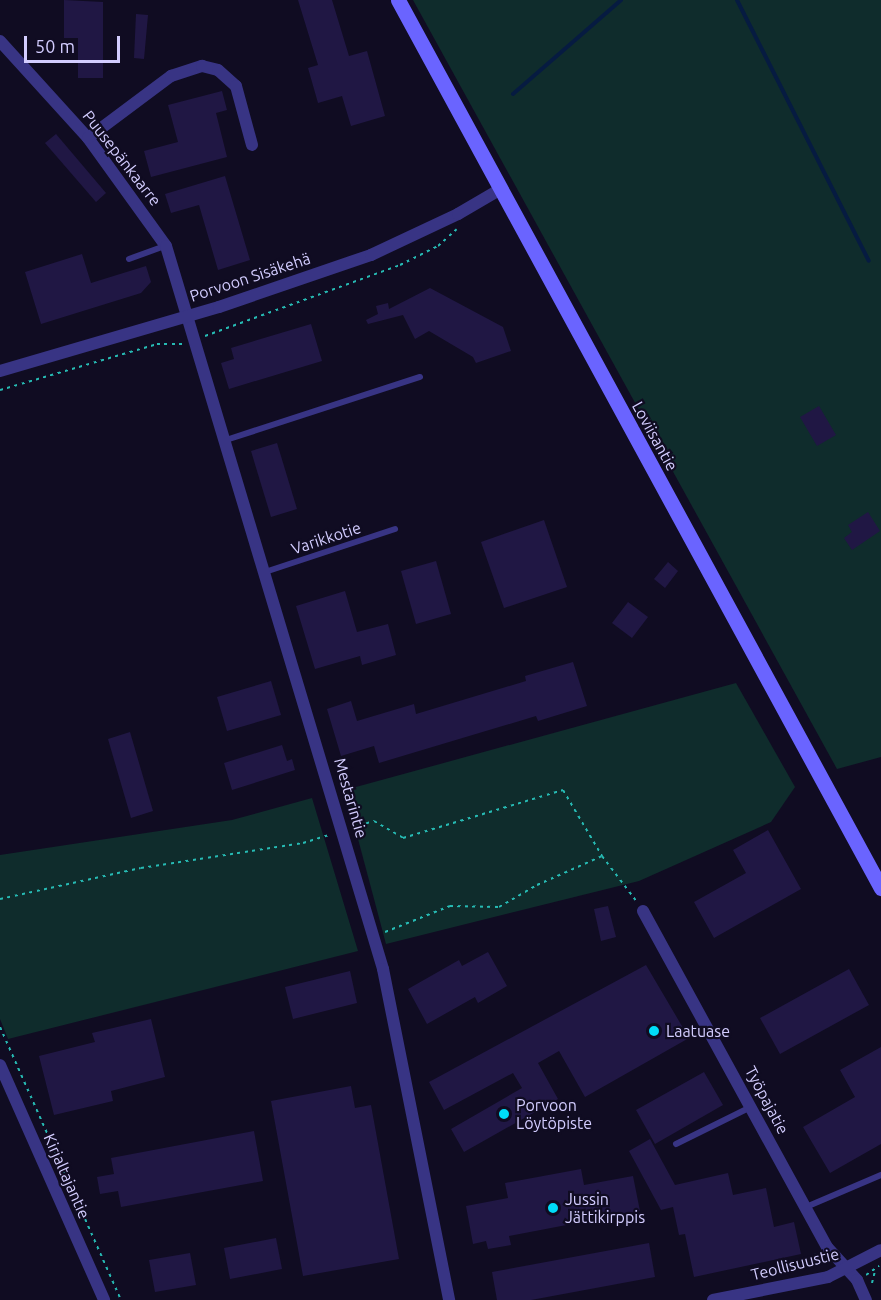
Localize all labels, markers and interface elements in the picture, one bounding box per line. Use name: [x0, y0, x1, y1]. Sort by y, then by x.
scale bar: [27, 24, 123, 62]
text: 50 m: [35, 36, 75, 56]
street label: Puusepänkaarre: [79, 106, 165, 210]
street label: Porvoon Sisäkehä: [187, 248, 313, 306]
street label: Loviisantie: [628, 398, 682, 474]
street label: Varikkotie: [289, 518, 363, 558]
street label: Mestarintie: [330, 756, 372, 840]
place label: Laatuase: [666, 1021, 730, 1041]
marker: Laatuase: [647, 1024, 661, 1038]
street label: Työpajatie: [741, 1063, 793, 1137]
place label: Porvoon Löytöpiste: [516, 1095, 592, 1133]
marker: Porvoon Löytöpiste: [497, 1107, 511, 1121]
street label: Kirjaltajantie: [40, 1131, 94, 1221]
place label: Jussin Jättikirppis: [565, 1189, 645, 1227]
marker: Jussin Jättikirppis: [546, 1201, 560, 1215]
street label: Teollisuustie: [749, 1244, 841, 1284]

